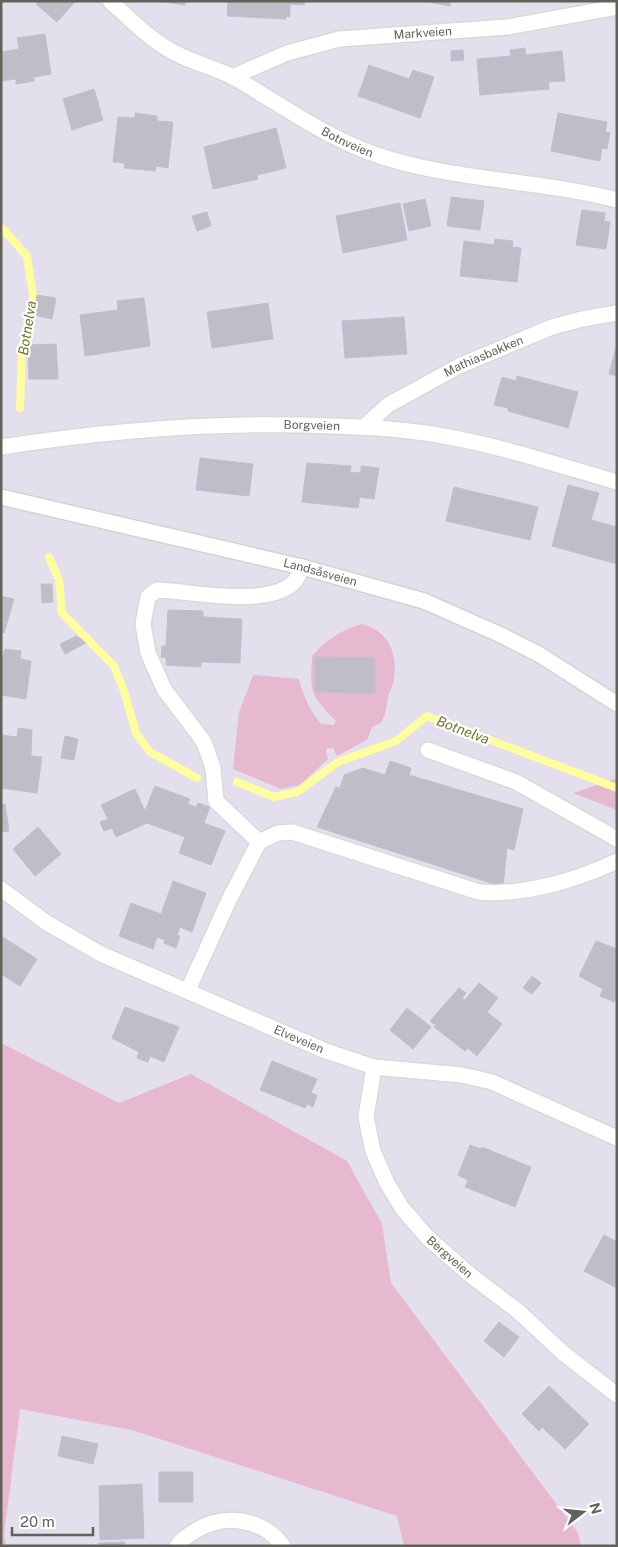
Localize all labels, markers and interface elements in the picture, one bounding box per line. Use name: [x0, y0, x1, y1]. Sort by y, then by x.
street label: Markveien: [393, 24, 453, 42]
street label: Botnveien: [319, 124, 375, 160]
water label: Botnelva: [15, 300, 39, 356]
street label: Mathiasbakken: [442, 333, 525, 380]
street label: Borgveien: [284, 418, 340, 433]
street label: Landsåsveien: [282, 556, 359, 589]
water label: Botnelva: [434, 713, 492, 747]
street label: Elveveien: [272, 1022, 326, 1056]
street label: Bergveien: [424, 1233, 476, 1281]
north arrow: [558, 1487, 608, 1537]
text: N: [586, 1501, 605, 1516]
scale bar: [12, 1504, 94, 1536]
text: 20 m: [20, 1513, 55, 1530]

